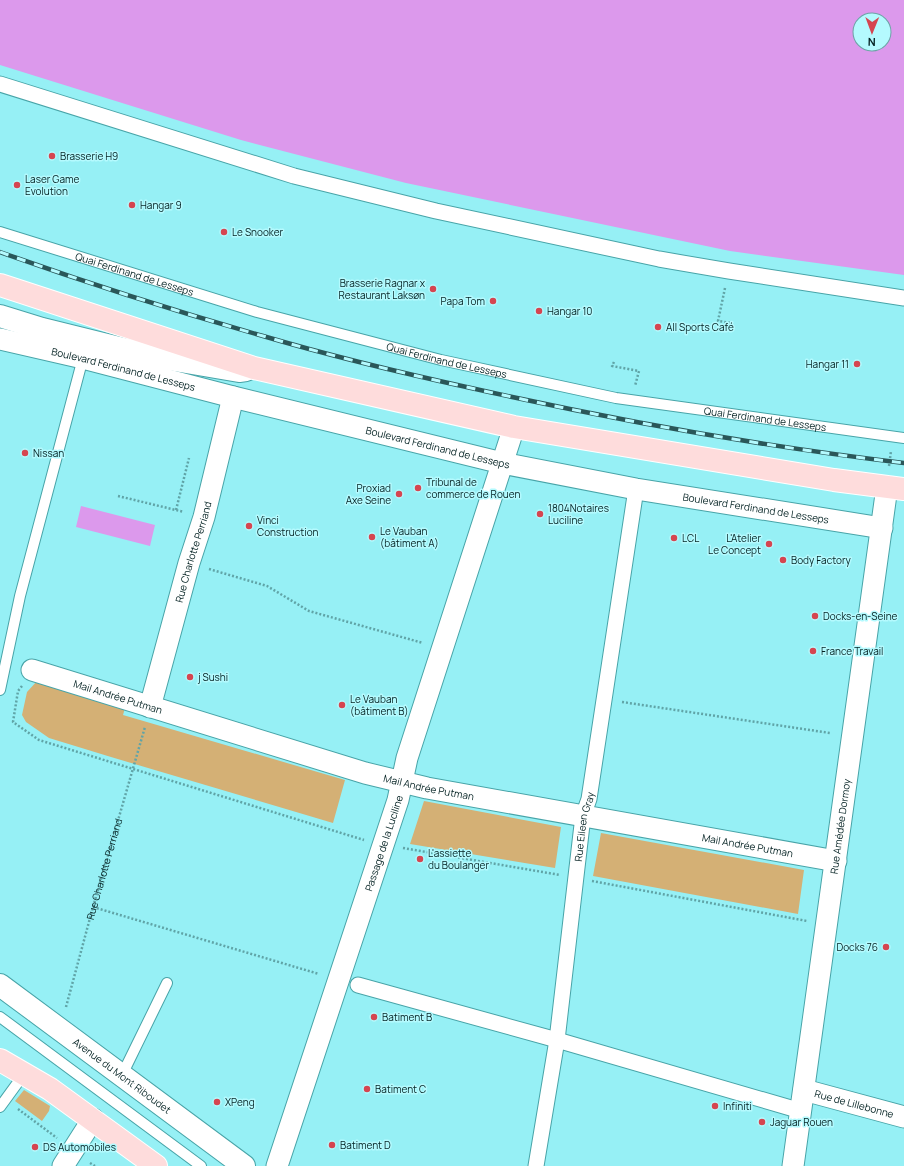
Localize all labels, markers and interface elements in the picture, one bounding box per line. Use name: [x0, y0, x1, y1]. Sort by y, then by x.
north arrow: [852, 12, 892, 52]
text: N: [868, 35, 876, 50]
place label: Brasserie H9: [60, 149, 118, 163]
marker: Brasserie H9: [47, 151, 57, 161]
place label: Laser Game Evolution: [25, 172, 79, 198]
marker: Laser Game Evolution: [12, 180, 22, 190]
place label: Hangar 9: [140, 198, 182, 212]
marker: Hangar 9: [127, 200, 137, 210]
place label: Le Snooker: [232, 225, 284, 239]
marker: Le Snooker: [219, 227, 229, 237]
street label: Quai Ferdinand de Lesseps: [74, 249, 196, 299]
place label: Brasserie Ragnar x Restaurant Laksøn: [339, 276, 426, 302]
marker: Brasserie Ragnar x Restaurant Laksøn: [428, 284, 438, 294]
place label: Papa Tom: [441, 294, 485, 308]
marker: Papa Tom: [488, 296, 498, 306]
place label: Hangar 10: [547, 304, 592, 318]
marker: Hangar 10: [534, 306, 544, 316]
place label: All Sports Café: [666, 320, 734, 334]
marker: All Sports Café: [653, 322, 663, 332]
street label: Quai Ferdinand de Lesseps: [385, 339, 508, 381]
street label: Boulevard Ferdinand de Lesseps: [50, 344, 197, 394]
place label: Hangar 11: [806, 357, 849, 371]
marker: Hangar 11: [852, 359, 862, 369]
street label: Quai Ferdinand de Lesseps: [703, 403, 827, 434]
street label: Boulevard Ferdinand de Lesseps: [364, 423, 511, 471]
place label: Nissan: [33, 446, 64, 460]
marker: Nissan: [20, 448, 30, 458]
place label: Tribunal de commerce de Rouen: [426, 475, 520, 501]
place label: Proxiad Axe Seine: [346, 481, 391, 507]
marker: Tribunal de commerce de Rouen: [413, 483, 423, 493]
marker: Proxiad Axe Seine: [394, 489, 404, 499]
street label: Boulevard Ferdinand de Lesseps: [682, 490, 830, 527]
street label: Rue Charlotte Perriand: [172, 500, 215, 604]
place label: 1804Notaires Luciline: [548, 501, 609, 527]
marker: 1804Notaires Luciline: [535, 509, 545, 519]
place label: Vinci Construction: [257, 513, 319, 539]
marker: Vinci Construction: [244, 521, 254, 531]
place label: Le Vauban (bâtiment A): [380, 524, 439, 550]
place label: LCL: [682, 531, 699, 545]
place label: L'Atelier Le Concept: [708, 531, 761, 557]
marker: Le Vauban (bâtiment A): [367, 532, 377, 542]
marker: LCL: [669, 533, 679, 543]
marker: L'Atelier Le Concept: [764, 539, 774, 549]
place label: Body Factory: [791, 553, 851, 567]
marker: Body Factory: [778, 555, 788, 565]
place label: Docks-en-Seine: [823, 609, 898, 623]
marker: Docks-en-Seine: [810, 611, 820, 621]
place label: France Travail: [821, 644, 883, 658]
marker: France Travail: [808, 646, 818, 656]
place label: j Sushi: [197, 670, 228, 684]
marker: j Sushi: [185, 672, 195, 682]
street label: Mail Andrée Putman: [72, 676, 164, 717]
place label: Le Vauban (bâtiment B): [350, 692, 409, 718]
marker: Le Vauban (bâtiment B): [337, 700, 347, 710]
street label: Mail Andrée Putman: [382, 771, 475, 803]
street label: Rue Amédée Dormoy: [827, 777, 854, 875]
street label: Rue Eileen Gray: [571, 790, 597, 862]
street label: Passage de la Luciline: [361, 794, 406, 893]
street label: Rue Charlotte Perriand: [83, 817, 125, 921]
street label: Mail Andrée Putman: [701, 830, 794, 860]
place label: L'assiette du Boulanger: [428, 846, 489, 872]
marker: L'assiette du Boulanger: [415, 854, 425, 864]
place label: Docks 76: [836, 940, 878, 954]
marker: Docks 76: [881, 942, 891, 952]
place label: Batiment B: [382, 1010, 432, 1024]
marker: Batiment B: [369, 1012, 379, 1022]
street label: Avenue du Mont Riboudet: [70, 1035, 174, 1117]
place label: Batiment C: [375, 1082, 426, 1096]
marker: Batiment C: [362, 1084, 372, 1094]
street label: Rue de Lillebonne: [813, 1086, 896, 1121]
place label: XPeng: [225, 1095, 255, 1109]
marker: XPeng: [212, 1097, 222, 1107]
place label: Infiniti: [723, 1099, 752, 1113]
marker: Infiniti: [710, 1101, 720, 1111]
place label: Jaguar Rouen: [770, 1115, 833, 1129]
marker: Jaguar Rouen: [757, 1117, 767, 1127]
place label: Batiment D: [340, 1138, 391, 1152]
place label: DS Automobiles: [43, 1140, 116, 1154]
marker: Batiment D: [327, 1140, 337, 1150]
marker: DS Automobiles: [30, 1142, 40, 1152]

